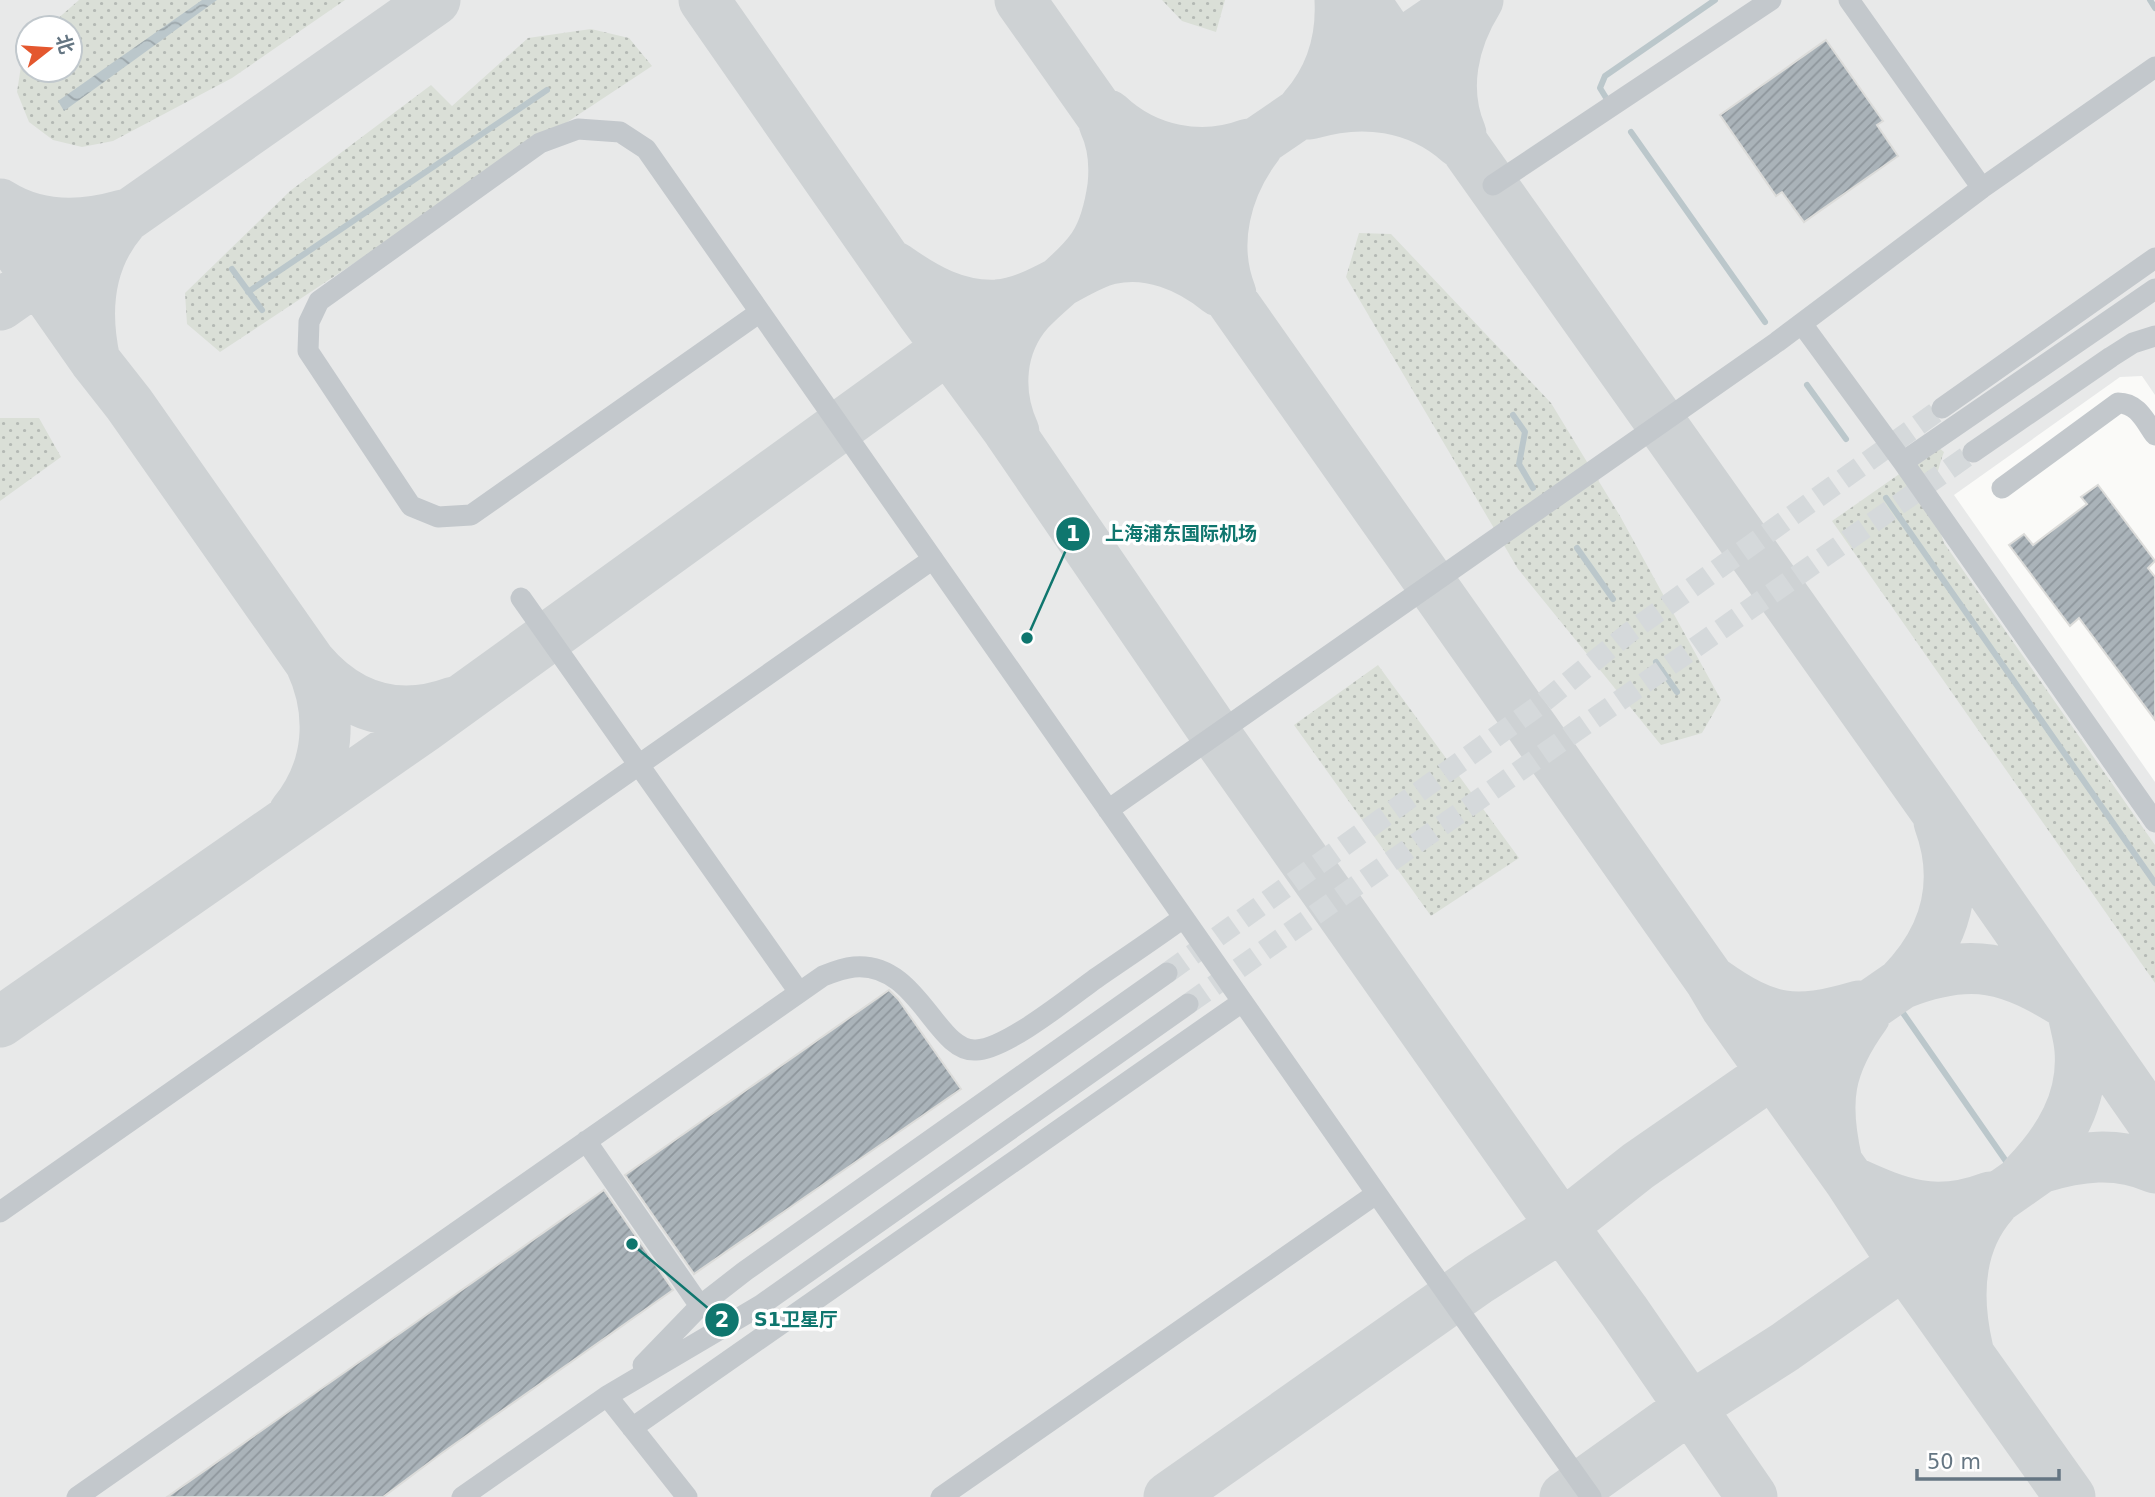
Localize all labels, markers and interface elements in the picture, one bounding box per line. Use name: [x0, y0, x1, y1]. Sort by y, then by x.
north arrow: [14, 14, 84, 84]
text: 北: [52, 32, 79, 56]
callout: 上海浦东国际机场: [1056, 514, 1271, 554]
text: 1: [1066, 522, 1080, 546]
text: 上海浦东国际机场: [1105, 522, 1257, 544]
callout: S1卫星厅: [705, 1300, 852, 1340]
text: 2: [715, 1308, 729, 1332]
text: S1卫星厅: [754, 1308, 838, 1330]
scale bar: [1917, 1438, 2059, 1482]
text: 50 m: [1927, 1450, 1981, 1474]

